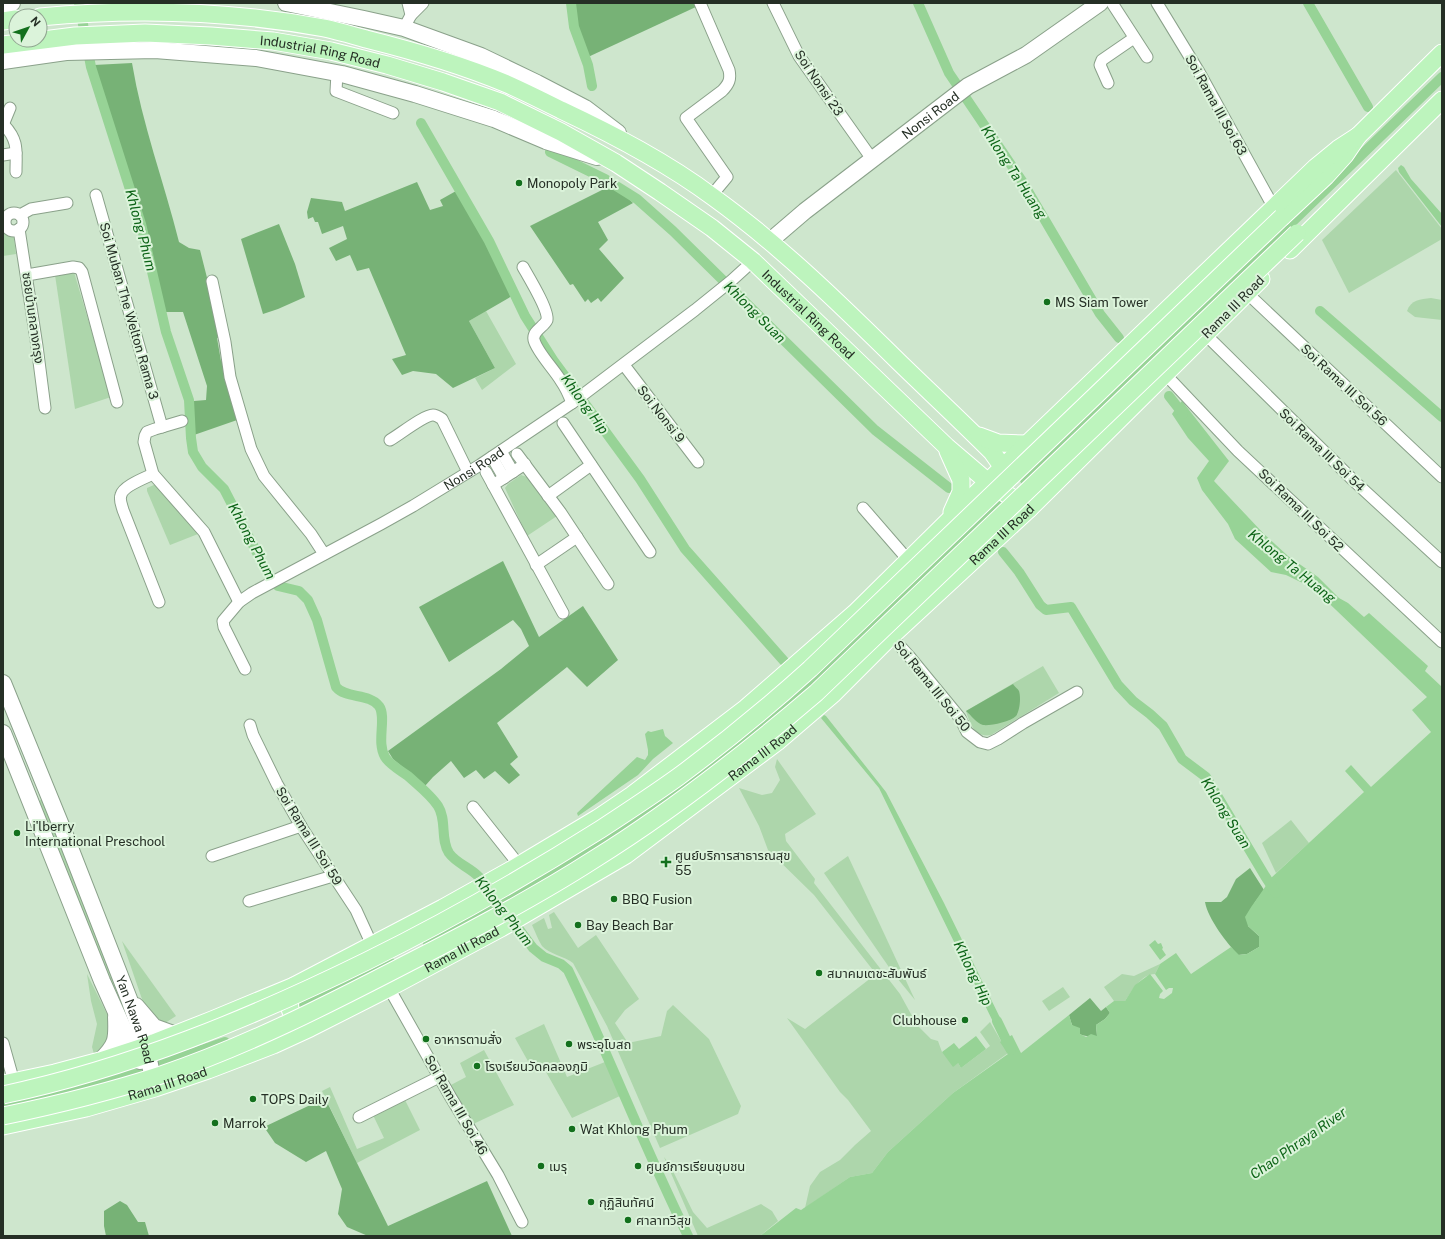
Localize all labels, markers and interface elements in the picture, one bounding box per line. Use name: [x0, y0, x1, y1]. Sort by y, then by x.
north arrow: [8, 8, 48, 48]
text: N: [28, 14, 43, 29]
street label: Industrial Ring Road: [259, 32, 382, 70]
street label: Soi Nonsi 23: [792, 47, 846, 119]
street label: Soi Rama III Soi 63: [1182, 52, 1250, 158]
street label: Nonsi Road: [899, 88, 962, 142]
water label: Khlong Ta Huang: [978, 122, 1050, 222]
place label: Monopoly Park: [527, 176, 617, 191]
marker: Monopoly Park: [514, 178, 524, 188]
water label: Khlong Phum: [122, 187, 160, 273]
street label: Soi Muban The Welton Rama 3: [96, 221, 162, 401]
street label: Industrial Ring Road: [759, 266, 858, 362]
street label: ซอยบ้านกลางกรุง: [19, 271, 47, 365]
street label: Rama III Road: [1199, 273, 1267, 341]
water label: Khlong Suan: [721, 278, 789, 346]
place label: MS Siam Tower: [1055, 295, 1148, 310]
marker: MS Siam Tower: [1042, 297, 1052, 307]
street label: Soi Rama III Soi 56: [1298, 341, 1390, 429]
water label: Khlong Hip: [558, 371, 612, 437]
street label: Soi Nonsi 9: [634, 383, 688, 445]
street label: Soi Rama III Soi 54: [1276, 405, 1368, 495]
street label: Nonsi Road: [441, 444, 507, 493]
street label: Soi Rama III Soi 52: [1255, 466, 1347, 555]
water label: Khlong Phum: [225, 500, 279, 582]
street label: Rama III Road: [966, 501, 1037, 568]
water label: Khlong Ta Huang: [1245, 526, 1339, 607]
street label: Soi Rama III Soi 50: [891, 637, 973, 735]
street label: Rama III Road: [725, 721, 800, 784]
water label: Khlong Suan: [1198, 775, 1254, 851]
street label: Soi Rama III Soi 59: [273, 784, 345, 888]
place label: Li'lberry International Preschool: [25, 819, 165, 849]
marker: Li'lberry International Preschool: [12, 828, 22, 838]
place label: ศูนย์บริการสาธารณสุข 55: [675, 848, 790, 878]
marker: ศูนย์บริการสาธารณสุข 55: [660, 856, 672, 868]
water label: Khlong Phum: [472, 873, 536, 949]
place label: BBQ Fusion: [622, 892, 692, 907]
marker: BBQ Fusion: [609, 894, 619, 904]
place label: Bay Beach Bar: [586, 918, 674, 933]
marker: Bay Beach Bar: [573, 920, 583, 930]
street label: Rama III Road: [422, 923, 502, 975]
water label: Khlong Hip: [950, 938, 996, 1008]
place label: สมาคมเตชะสัมพันธ์: [827, 966, 927, 981]
marker: สมาคมเตชะสัมพันธ์: [814, 968, 824, 978]
street label: Yan Nawa Road: [113, 973, 157, 1065]
place label: Clubhouse: [893, 1013, 957, 1028]
marker: Clubhouse: [960, 1015, 970, 1025]
place label: อาหารตามสั่ง: [434, 1030, 502, 1047]
marker: อาหารตามสั่ง: [421, 1034, 431, 1044]
place label: พระอุโบสถ: [577, 1037, 631, 1052]
marker: พระอุโบสถ: [564, 1039, 574, 1049]
street label: Soi Rama III Soi 46: [421, 1052, 491, 1158]
place label: โรงเรียนวัดคลองภูมิ: [485, 1059, 588, 1074]
marker: โรงเรียนวัดคลองภูมิ: [472, 1061, 482, 1071]
street label: Rama III Road: [126, 1063, 209, 1103]
place label: TOPS Daily: [261, 1092, 329, 1107]
marker: TOPS Daily: [248, 1094, 258, 1104]
water label: Chao Phraya River: [1247, 1103, 1350, 1182]
place label: Marrok: [223, 1116, 266, 1131]
marker: Marrok: [210, 1118, 220, 1128]
place label: Wat Khlong Phum: [580, 1122, 688, 1137]
marker: Wat Khlong Phum: [567, 1124, 577, 1134]
place label: เมรุ: [549, 1159, 567, 1174]
place label: ศูนย์การเรียนชุมชน: [646, 1159, 745, 1174]
marker: เมรุ: [536, 1161, 546, 1171]
marker: ศูนย์การเรียนชุมชน: [633, 1161, 643, 1171]
place label: กุฏิสินทัศน์: [599, 1195, 654, 1210]
marker: กุฏิสินทัศน์: [586, 1197, 596, 1207]
place label: ศาลาทวีสุข: [636, 1213, 691, 1228]
marker: ศาลาทวีสุข: [623, 1215, 633, 1225]

